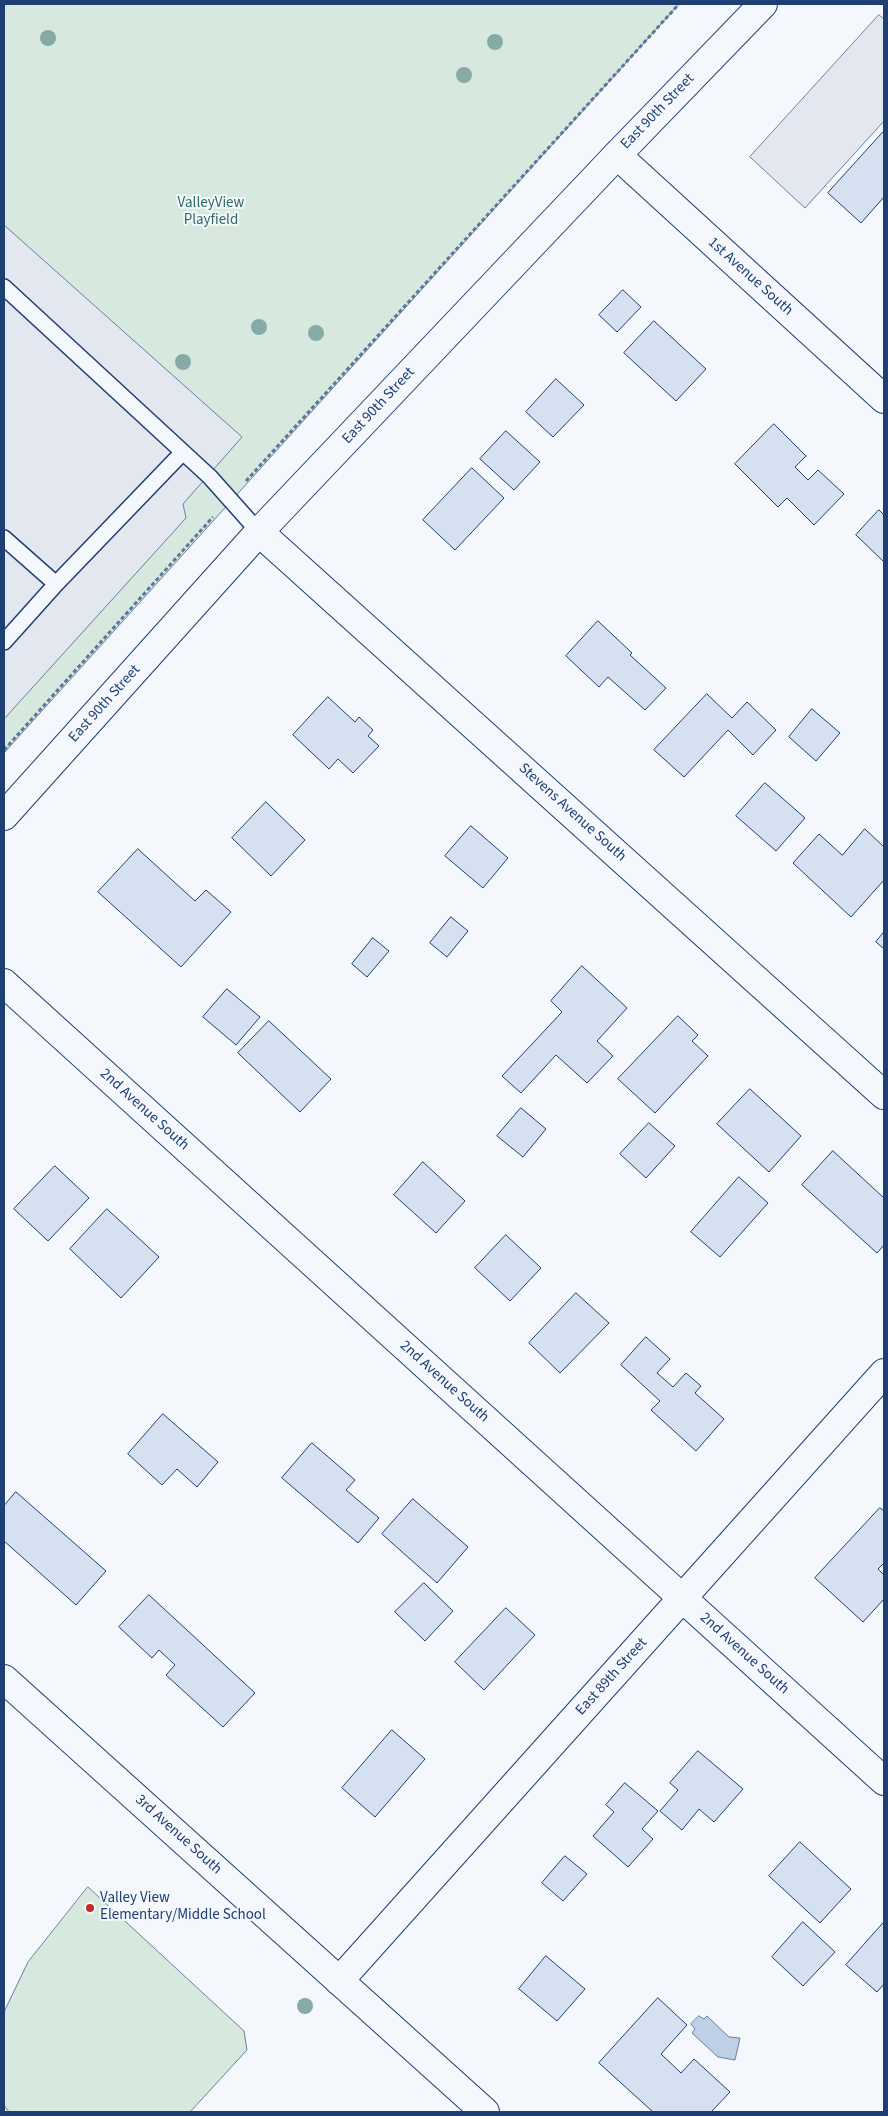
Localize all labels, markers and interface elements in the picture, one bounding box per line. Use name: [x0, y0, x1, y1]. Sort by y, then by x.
street label: East 90th Street: [617, 70, 699, 154]
park label: ValleyView Playfield: [178, 195, 244, 230]
street label: 1st Avenue South: [704, 234, 796, 320]
street label: East 90th Street: [339, 364, 419, 448]
street label: East 90th Street: [65, 661, 145, 747]
street label: Stevens Avenue South: [514, 760, 630, 866]
street label: 2nd Avenue South: [96, 1065, 192, 1155]
street label: 2nd Avenue South: [396, 1337, 492, 1427]
street label: 2nd Avenue South: [696, 1609, 792, 1699]
street label: East 89th Street: [572, 1634, 652, 1720]
street label: 3rd Avenue South: [131, 1791, 225, 1879]
place label: Valley View Elementary/Middle School: [100, 1890, 266, 1925]
marker: Valley View Elementary/Middle School: [84, 1902, 96, 1914]

